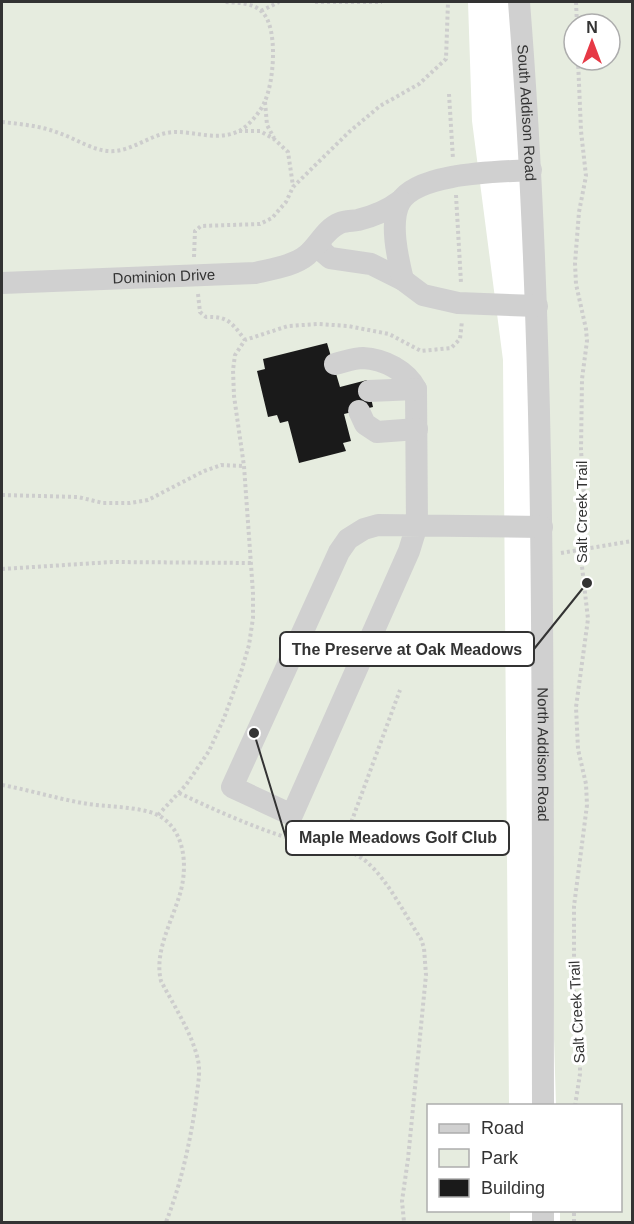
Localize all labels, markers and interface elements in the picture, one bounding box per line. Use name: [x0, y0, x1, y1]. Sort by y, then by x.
north arrow: [562, 12, 622, 72]
text: N: [586, 19, 598, 36]
street label: South Addison Road: [514, 44, 540, 181]
street label: Dominion Drive: [112, 266, 215, 287]
street label: Salt Creek Trail: [573, 461, 590, 563]
callout: The Preserve at Oak Meadows: [280, 632, 534, 666]
text: The Preserve at Oak Meadows: [292, 641, 522, 658]
street label: North Addison Road: [535, 687, 552, 822]
callout: Maple Meadows Golf Club: [286, 821, 509, 855]
text: Maple Meadows Golf Club: [299, 829, 497, 846]
street label: Salt Creek Trail: [565, 960, 588, 1064]
legend: [427, 1104, 622, 1212]
text: Road: [481, 1118, 524, 1138]
text: Park: [481, 1148, 519, 1168]
text: Building: [481, 1178, 545, 1198]

